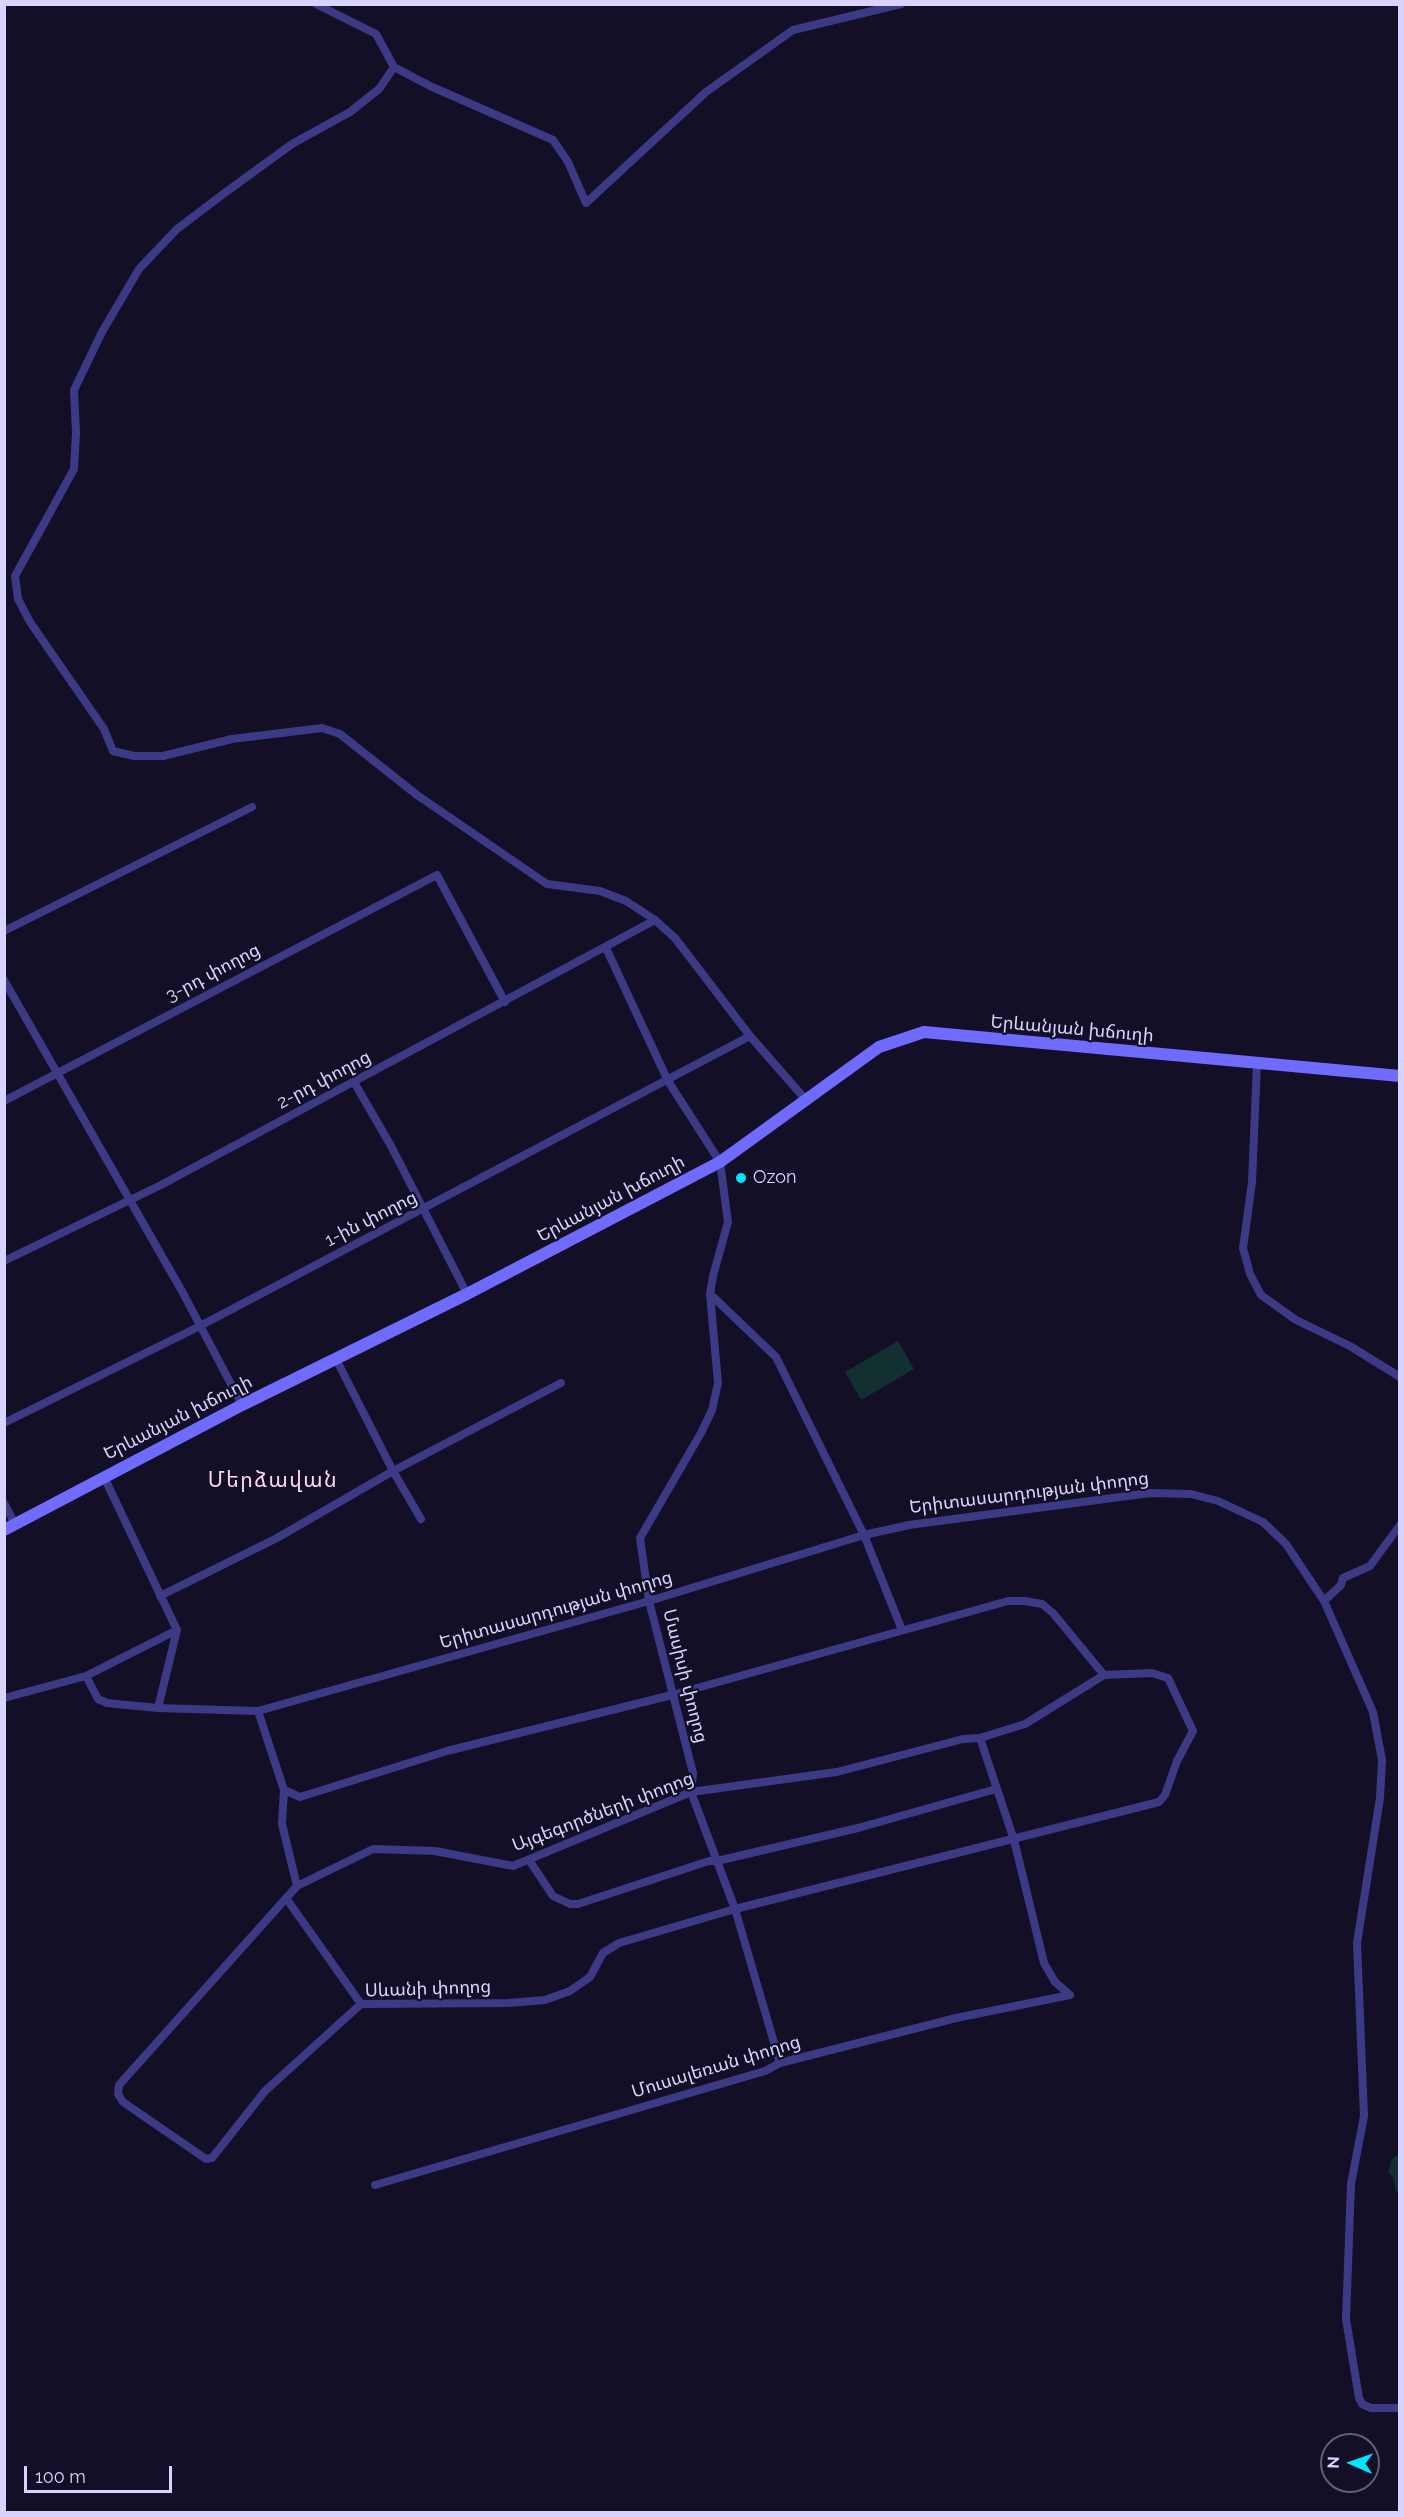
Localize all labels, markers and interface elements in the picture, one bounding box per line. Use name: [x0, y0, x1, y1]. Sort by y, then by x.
street label: 3-րդ փողոց: [162, 939, 264, 1007]
street label: Երևանյան խճուղի: [989, 1011, 1155, 1047]
street label: 2-րդ փողոց: [273, 1046, 375, 1114]
street label: Երևանյան խճուղի: [534, 1151, 688, 1247]
place label: Ozon: [753, 1167, 796, 1189]
marker: Ozon: [734, 1171, 748, 1185]
street label: 1-ին փողոց: [321, 1187, 421, 1251]
street label: Երևանյան խճուղի: [100, 1371, 256, 1465]
district label: Մերձավան: [208, 1468, 338, 1494]
street label: Երիտասարդության փողոց: [908, 1468, 1150, 1518]
street label: Երիտասարդության փողոց: [437, 1566, 675, 1654]
street label: Մասիսի փողոց: [658, 1607, 712, 1745]
street label: Այգեգործների փողոց: [509, 1767, 697, 1857]
street label: Սևանի փողոց: [364, 1976, 492, 2002]
street label: Մուսալեռան փողոց: [629, 2031, 803, 2103]
north arrow: [1320, 2433, 1380, 2493]
scale bar: [27, 2454, 176, 2492]
text: N: [1324, 2456, 1343, 2469]
text: 100 m: [35, 2466, 86, 2487]

